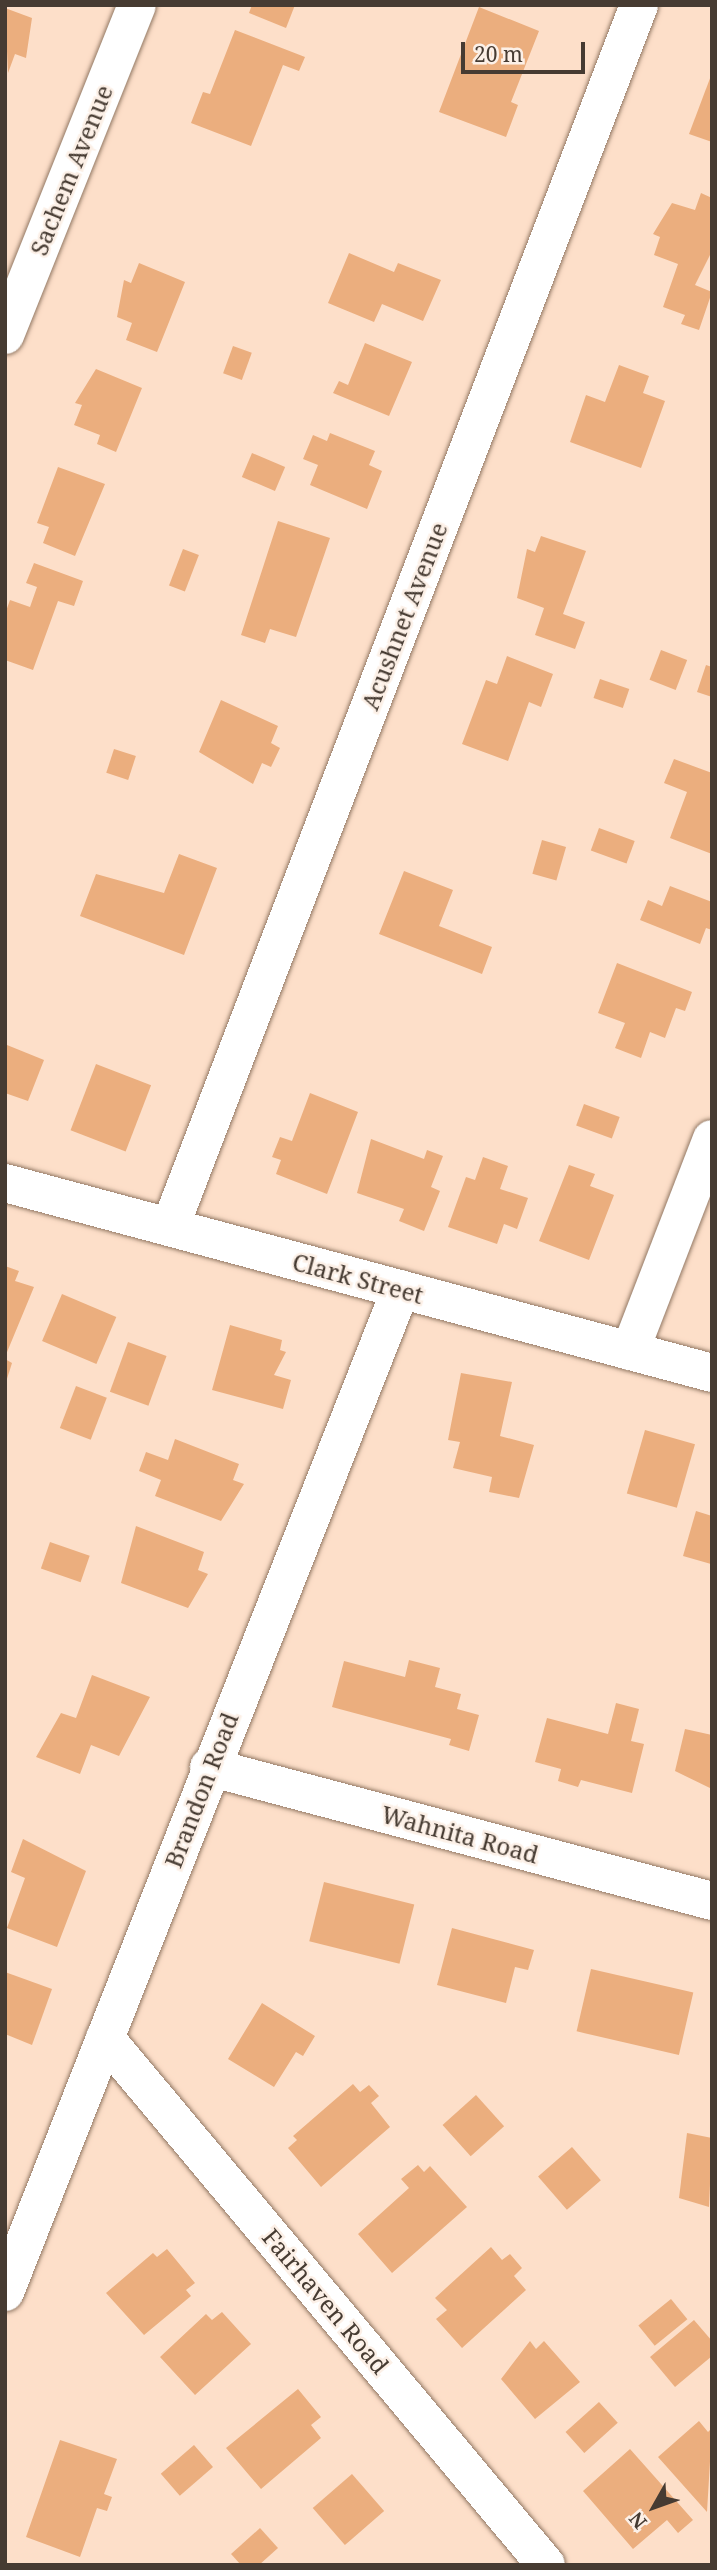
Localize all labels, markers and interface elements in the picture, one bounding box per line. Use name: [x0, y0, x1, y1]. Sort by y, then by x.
scale bar: [465, 28, 589, 72]
text: 20 m: [474, 40, 523, 68]
street label: Sachem Avenue: [24, 81, 118, 259]
street label: Acushnet Avenue: [355, 518, 453, 714]
street label: Clark Street: [289, 1247, 427, 1309]
street label: Brandon Road: [158, 1708, 244, 1872]
street label: Wahnita Road: [378, 1799, 542, 1869]
street label: Fairhaven Road: [257, 2223, 395, 2379]
north arrow: [619, 2472, 689, 2542]
text: N: [623, 2506, 653, 2535]

